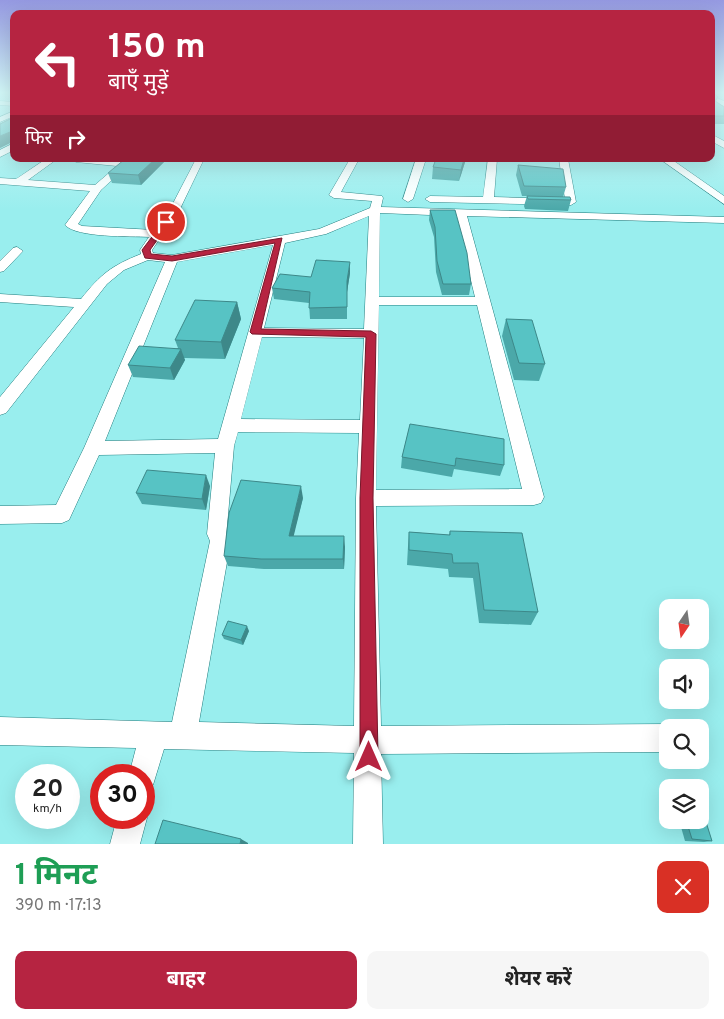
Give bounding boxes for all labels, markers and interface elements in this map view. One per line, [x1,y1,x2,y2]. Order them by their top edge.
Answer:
text: 150 m [108,26,206,70]
icon: left [25,30,90,95]
text: बाएँ मुड़ें [108,70,169,97]
icon: right [62,125,90,153]
text: फिर [25,127,52,151]
pin [145,201,187,243]
icon: arrive [152,208,180,236]
north arrow [659,599,709,649]
map controls [659,599,709,829]
button: sound [659,659,709,709]
button: search [659,719,709,769]
position arrow [342,730,394,782]
speed limit sign: 30 [90,764,155,829]
text: 20 [32,774,63,806]
button: layers [659,779,709,829]
text: km/h [33,801,62,817]
text: 1 मिनट [15,858,97,895]
button: close [657,861,709,913]
text: 390 m · 17:13 [15,896,102,916]
button: बाहर [15,951,357,1009]
button: शेयर करें [367,951,709,1009]

